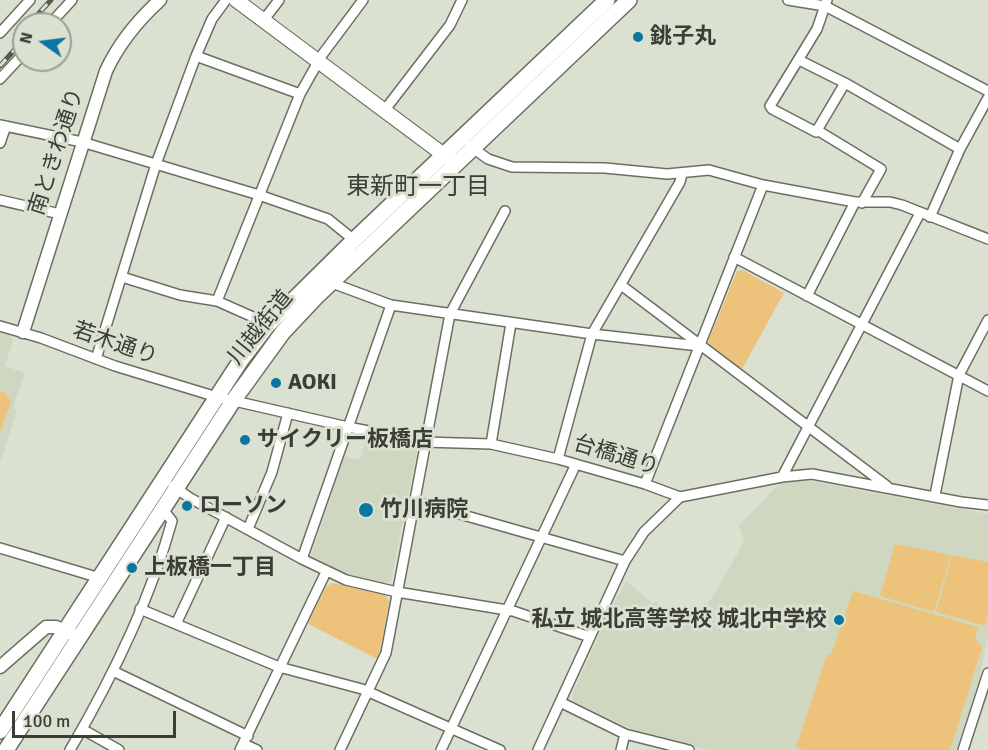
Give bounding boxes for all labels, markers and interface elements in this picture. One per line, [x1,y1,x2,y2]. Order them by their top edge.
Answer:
north arrow [12,12,72,72]
place label: 銚子丸 [650,24,716,50]
text: N [15,30,38,46]
marker: 銚子丸 [631,30,645,44]
street label: 南ときわ通り [24,85,90,219]
district label: 東新町一丁目 [346,174,490,202]
street label: 川越街道 [223,285,299,371]
street label: 若木通り [69,317,161,371]
place label: AOKI [288,370,337,396]
marker: AOKI [269,376,283,390]
place label: サイクリー板橋店 [257,427,433,453]
street label: 台橋通り [570,431,662,481]
marker: サイクリー板橋店 [238,433,252,447]
place label: ローソン [199,493,287,519]
place label: 竹川病院 [380,497,468,523]
marker: ローソン [180,499,194,513]
marker: 竹川病院 [357,501,375,519]
place label: 上板橋一丁目 [144,555,276,581]
marker: 上板橋一丁目 [125,561,139,575]
place label: 私立 城北高等学校 城北中学校 [531,607,827,633]
marker: 私立 城北高等学校 城北中学校 [832,613,846,627]
scale bar [15,699,178,737]
text: 100 m [23,710,70,732]

